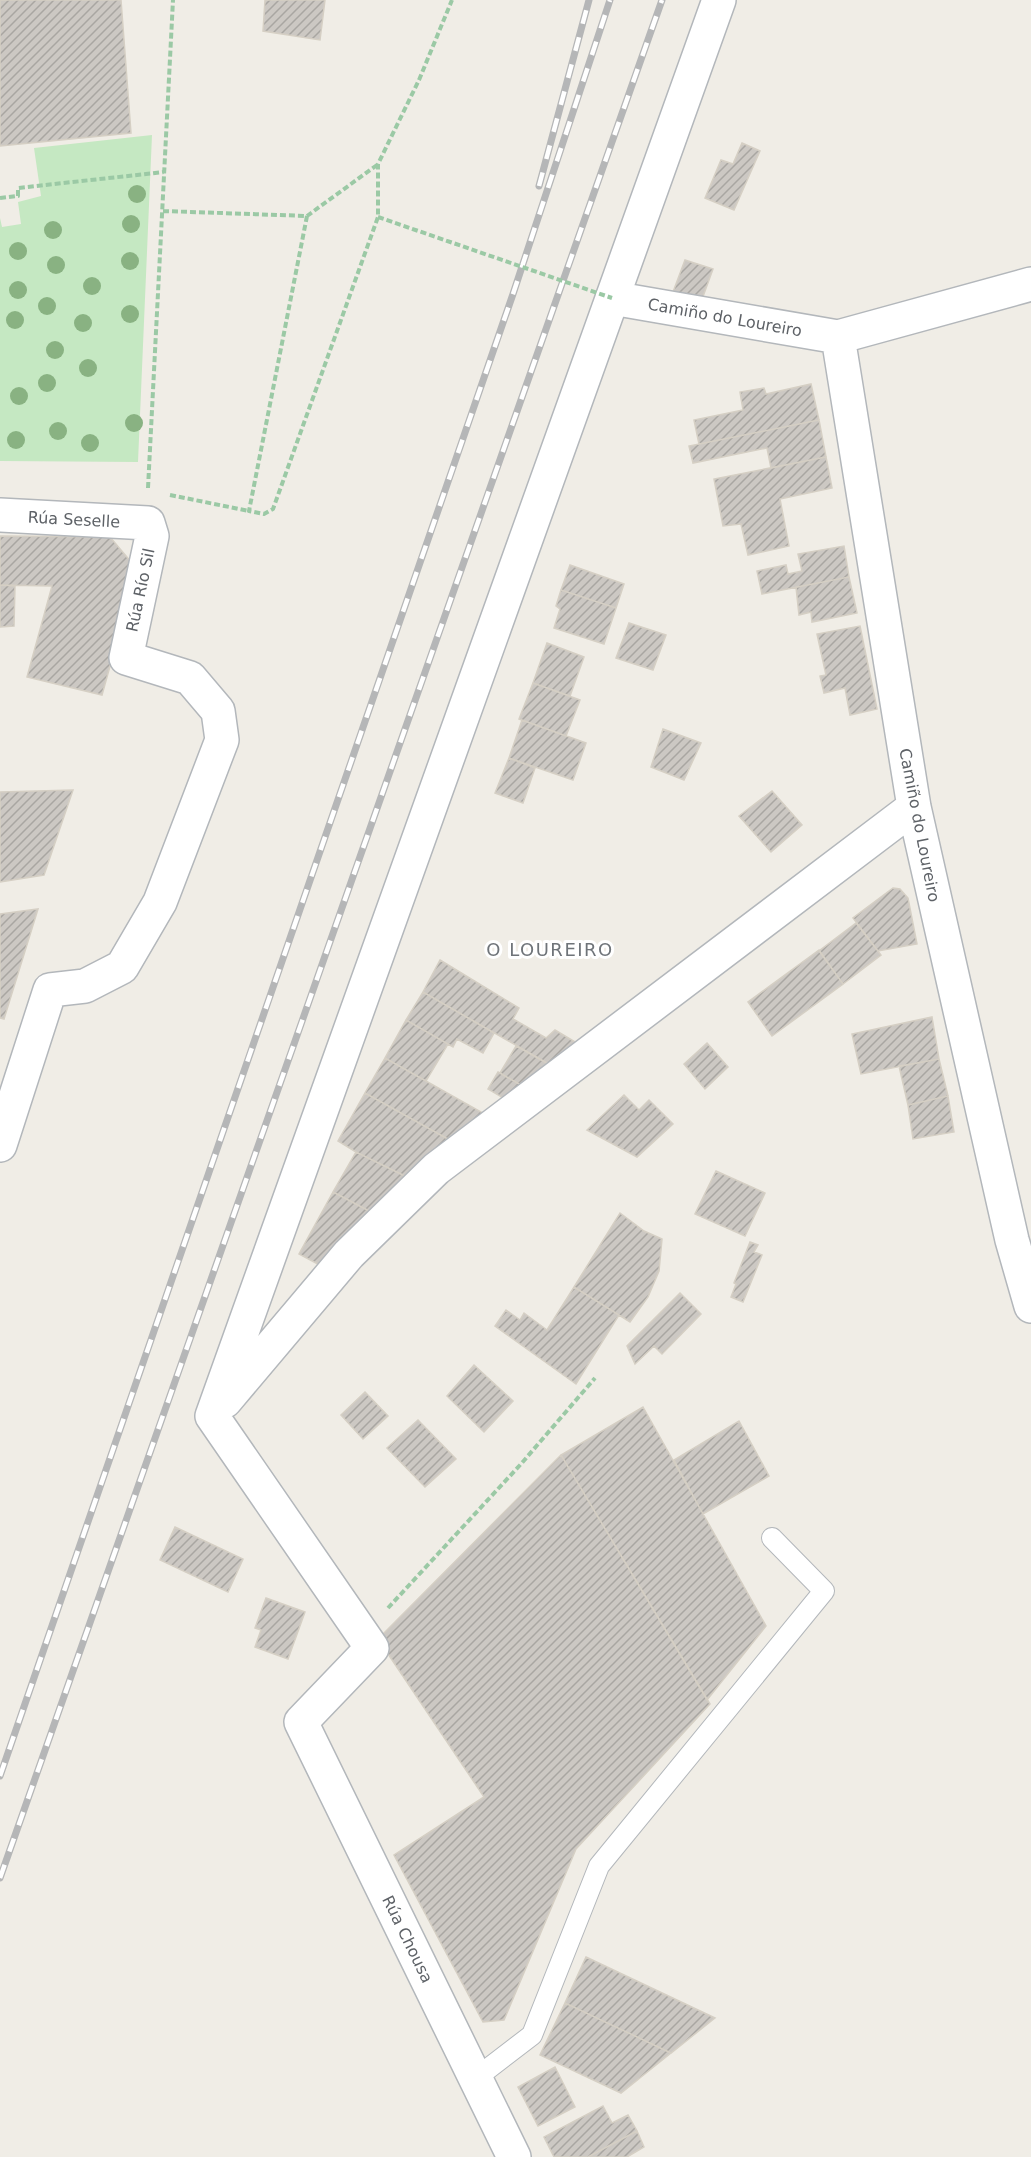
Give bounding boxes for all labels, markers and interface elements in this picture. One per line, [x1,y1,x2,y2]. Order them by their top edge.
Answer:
street label: Camiño do Loureiro [646,295,803,340]
street label: Rúa Seselle [27,508,121,531]
street label: Rúa Río Sil [122,547,159,634]
street label: Camiño do Loureiro [895,747,944,904]
district label: O LOUREIRO [486,939,614,960]
street label: Rúa Chousa [378,1892,437,1986]

